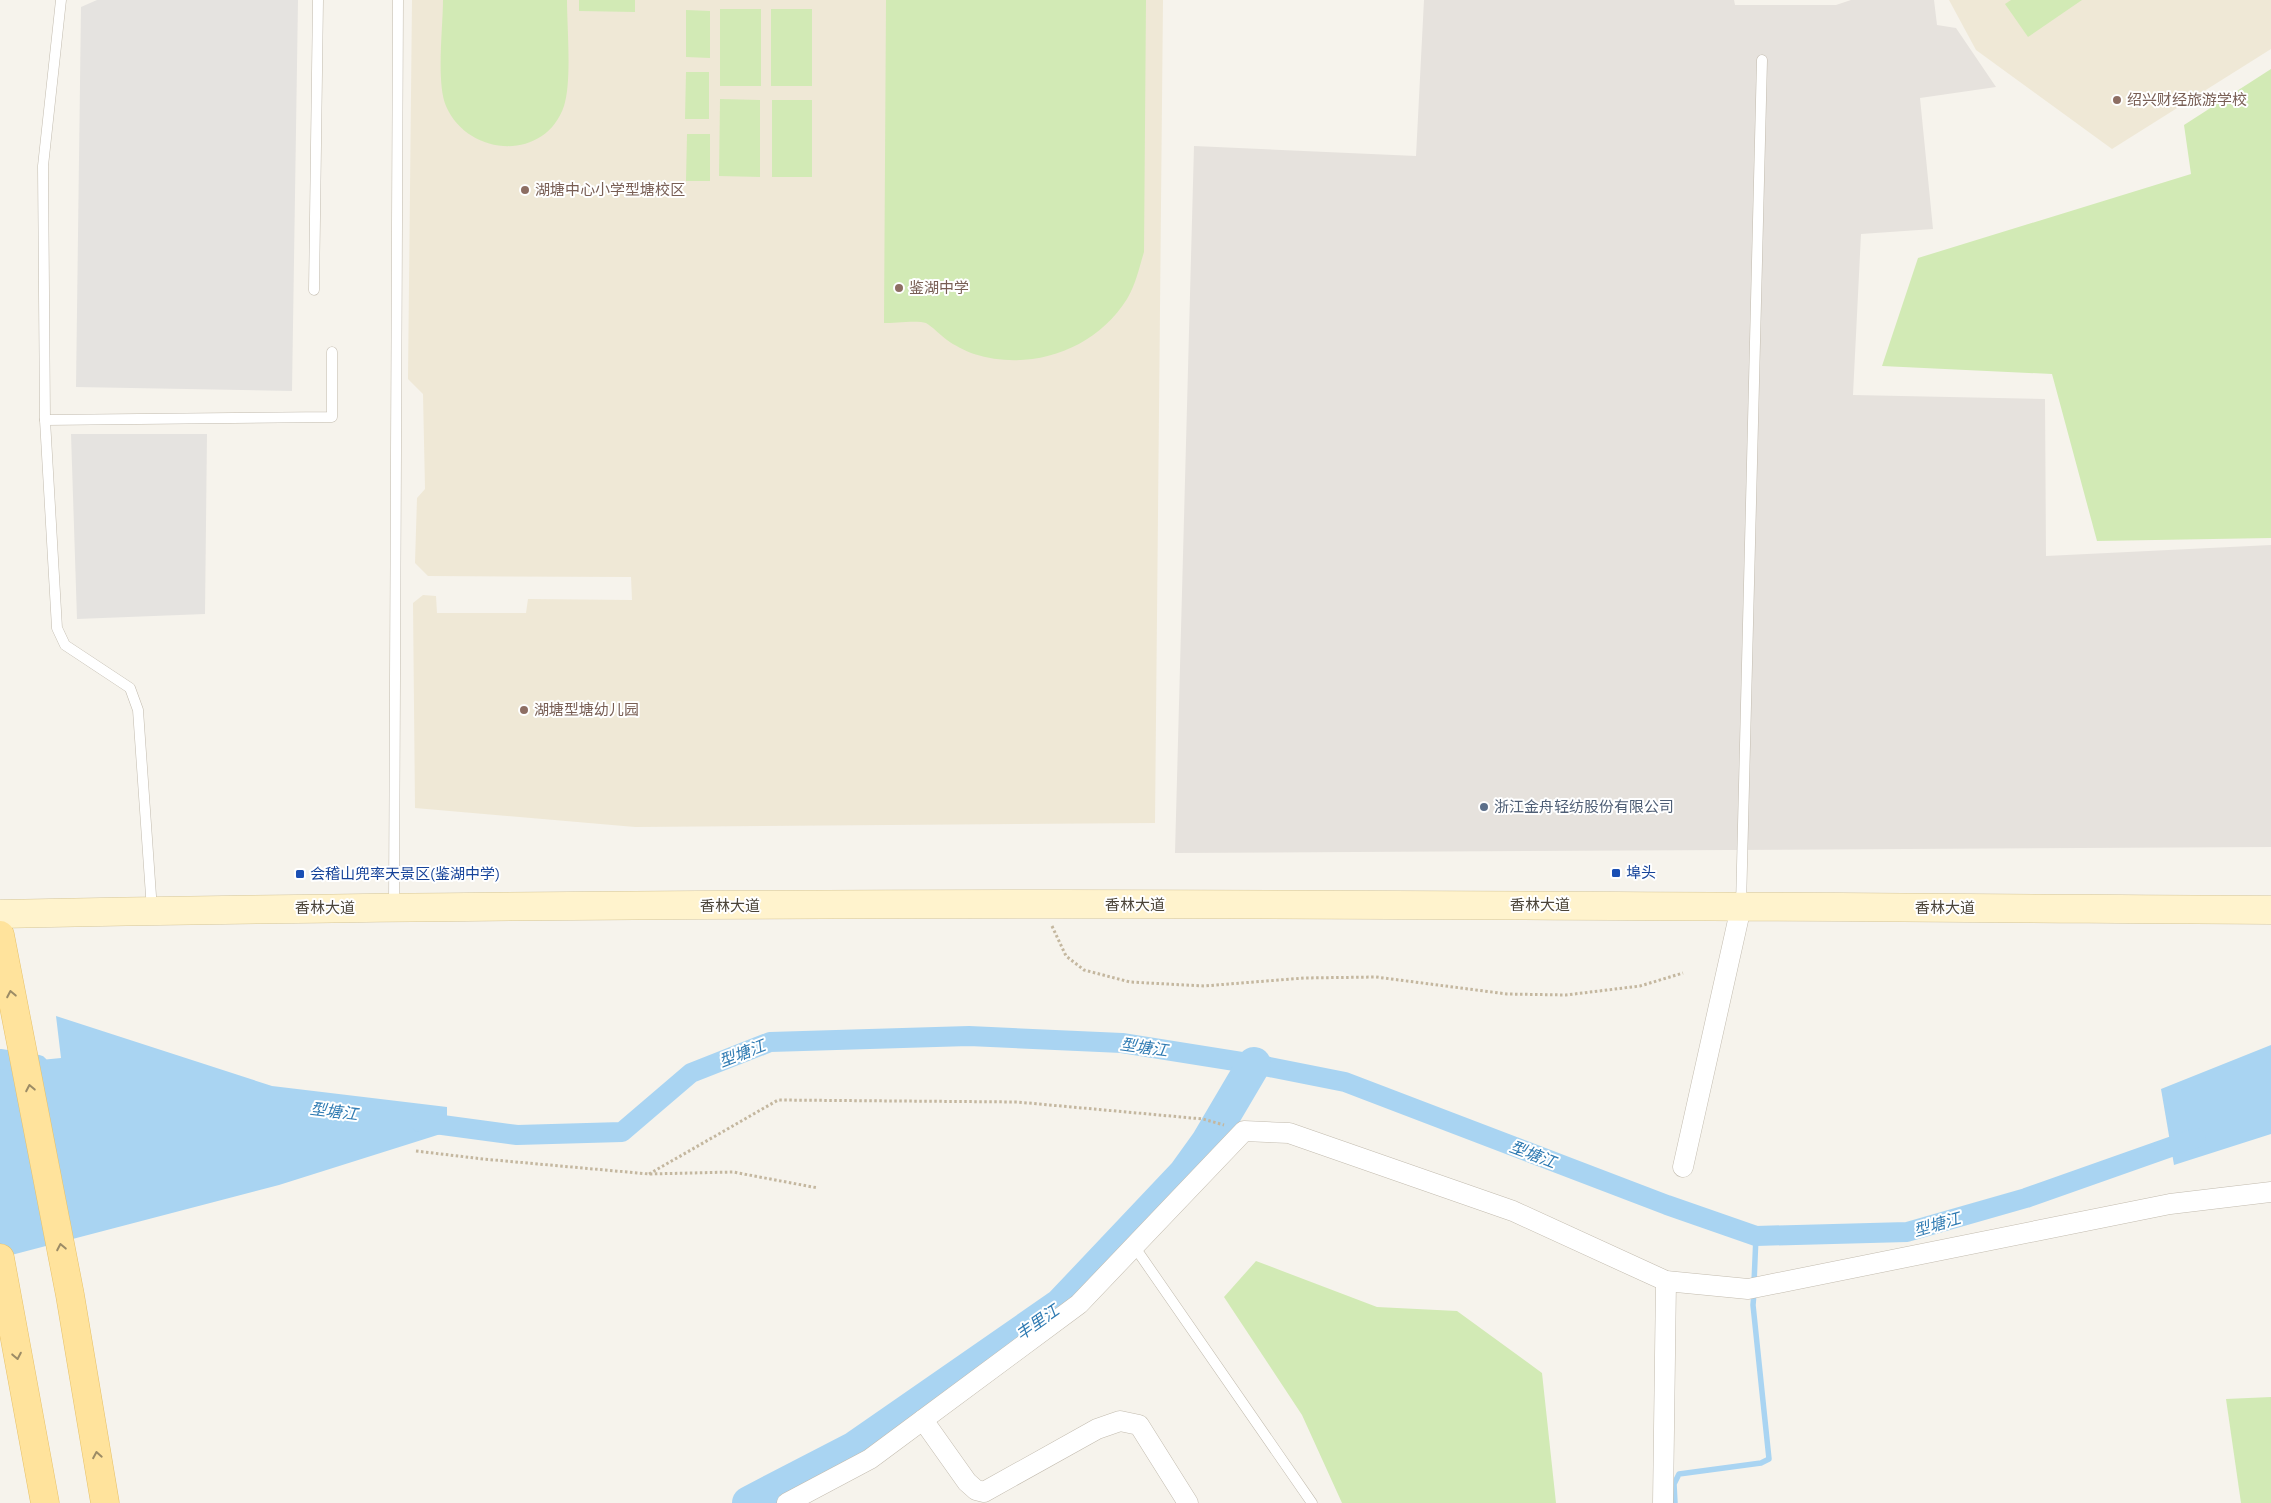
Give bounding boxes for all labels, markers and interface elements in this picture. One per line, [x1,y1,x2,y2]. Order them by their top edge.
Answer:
place label: 绍兴财经旅游学校 [2127,90,2247,109]
marker: 绍兴财经旅游学校 [2111,94,2123,106]
place label: 湖塘中心小学型塘校区 [535,180,685,199]
marker: 湖塘中心小学型塘校区 [519,184,531,196]
place label: 鉴湖中学 [909,278,969,297]
marker: 鉴湖中学 [893,282,905,294]
place label: 湖塘型塘幼儿园 [534,700,639,719]
marker: 湖塘型塘幼儿园 [518,704,530,716]
place label: 浙江金舟轻纺股份有限公司 [1494,797,1674,816]
marker: 浙江金舟轻纺股份有限公司 [1478,801,1490,813]
place label: 埠头 [1626,863,1656,882]
place label: 会稽山兜率天景区(鉴湖中学) [310,864,500,883]
marker: 埠头 [1610,867,1622,879]
marker: 会稽山兜率天景区(鉴湖中学) [294,868,306,880]
street label: 香林大道 [1105,895,1165,914]
street label: 香林大道 [1510,895,1570,914]
street label: 香林大道 [700,896,760,915]
street label: 香林大道 [295,898,355,917]
street label: 香林大道 [1915,898,1975,917]
one-way arrow [7,989,17,998]
water label: 型塘江 [716,1034,770,1071]
water label: 型塘江 [1119,1034,1171,1061]
one-way arrow [25,1083,35,1092]
water label: 型塘江 [309,1098,361,1124]
water label: 型塘江 [1507,1136,1561,1173]
water label: 型塘江 [1911,1207,1965,1240]
one-way arrow [56,1243,66,1252]
water label: 丰里江 [1012,1299,1064,1344]
one-way arrow [11,1352,22,1360]
one-way arrow [93,1451,103,1459]

